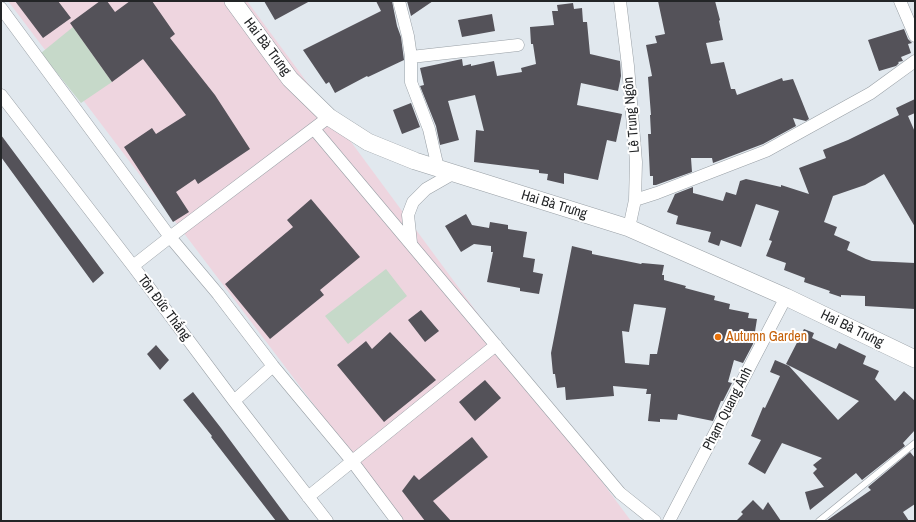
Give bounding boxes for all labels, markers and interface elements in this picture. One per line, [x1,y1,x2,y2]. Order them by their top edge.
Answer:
street label: Hai Bà Trưng [240,15,294,79]
street label: Lê Trung Ngôn [620,76,644,154]
street label: Hai Bà Trưng [519,187,589,223]
street label: Tôn Đức Thắng [134,272,194,344]
street label: Hai Bà Trưng [818,307,886,351]
place label: Autumn Garden [726,329,807,345]
marker: Autumn Garden [713,332,723,342]
street label: Phạm Quang Ảnh [700,365,756,453]

